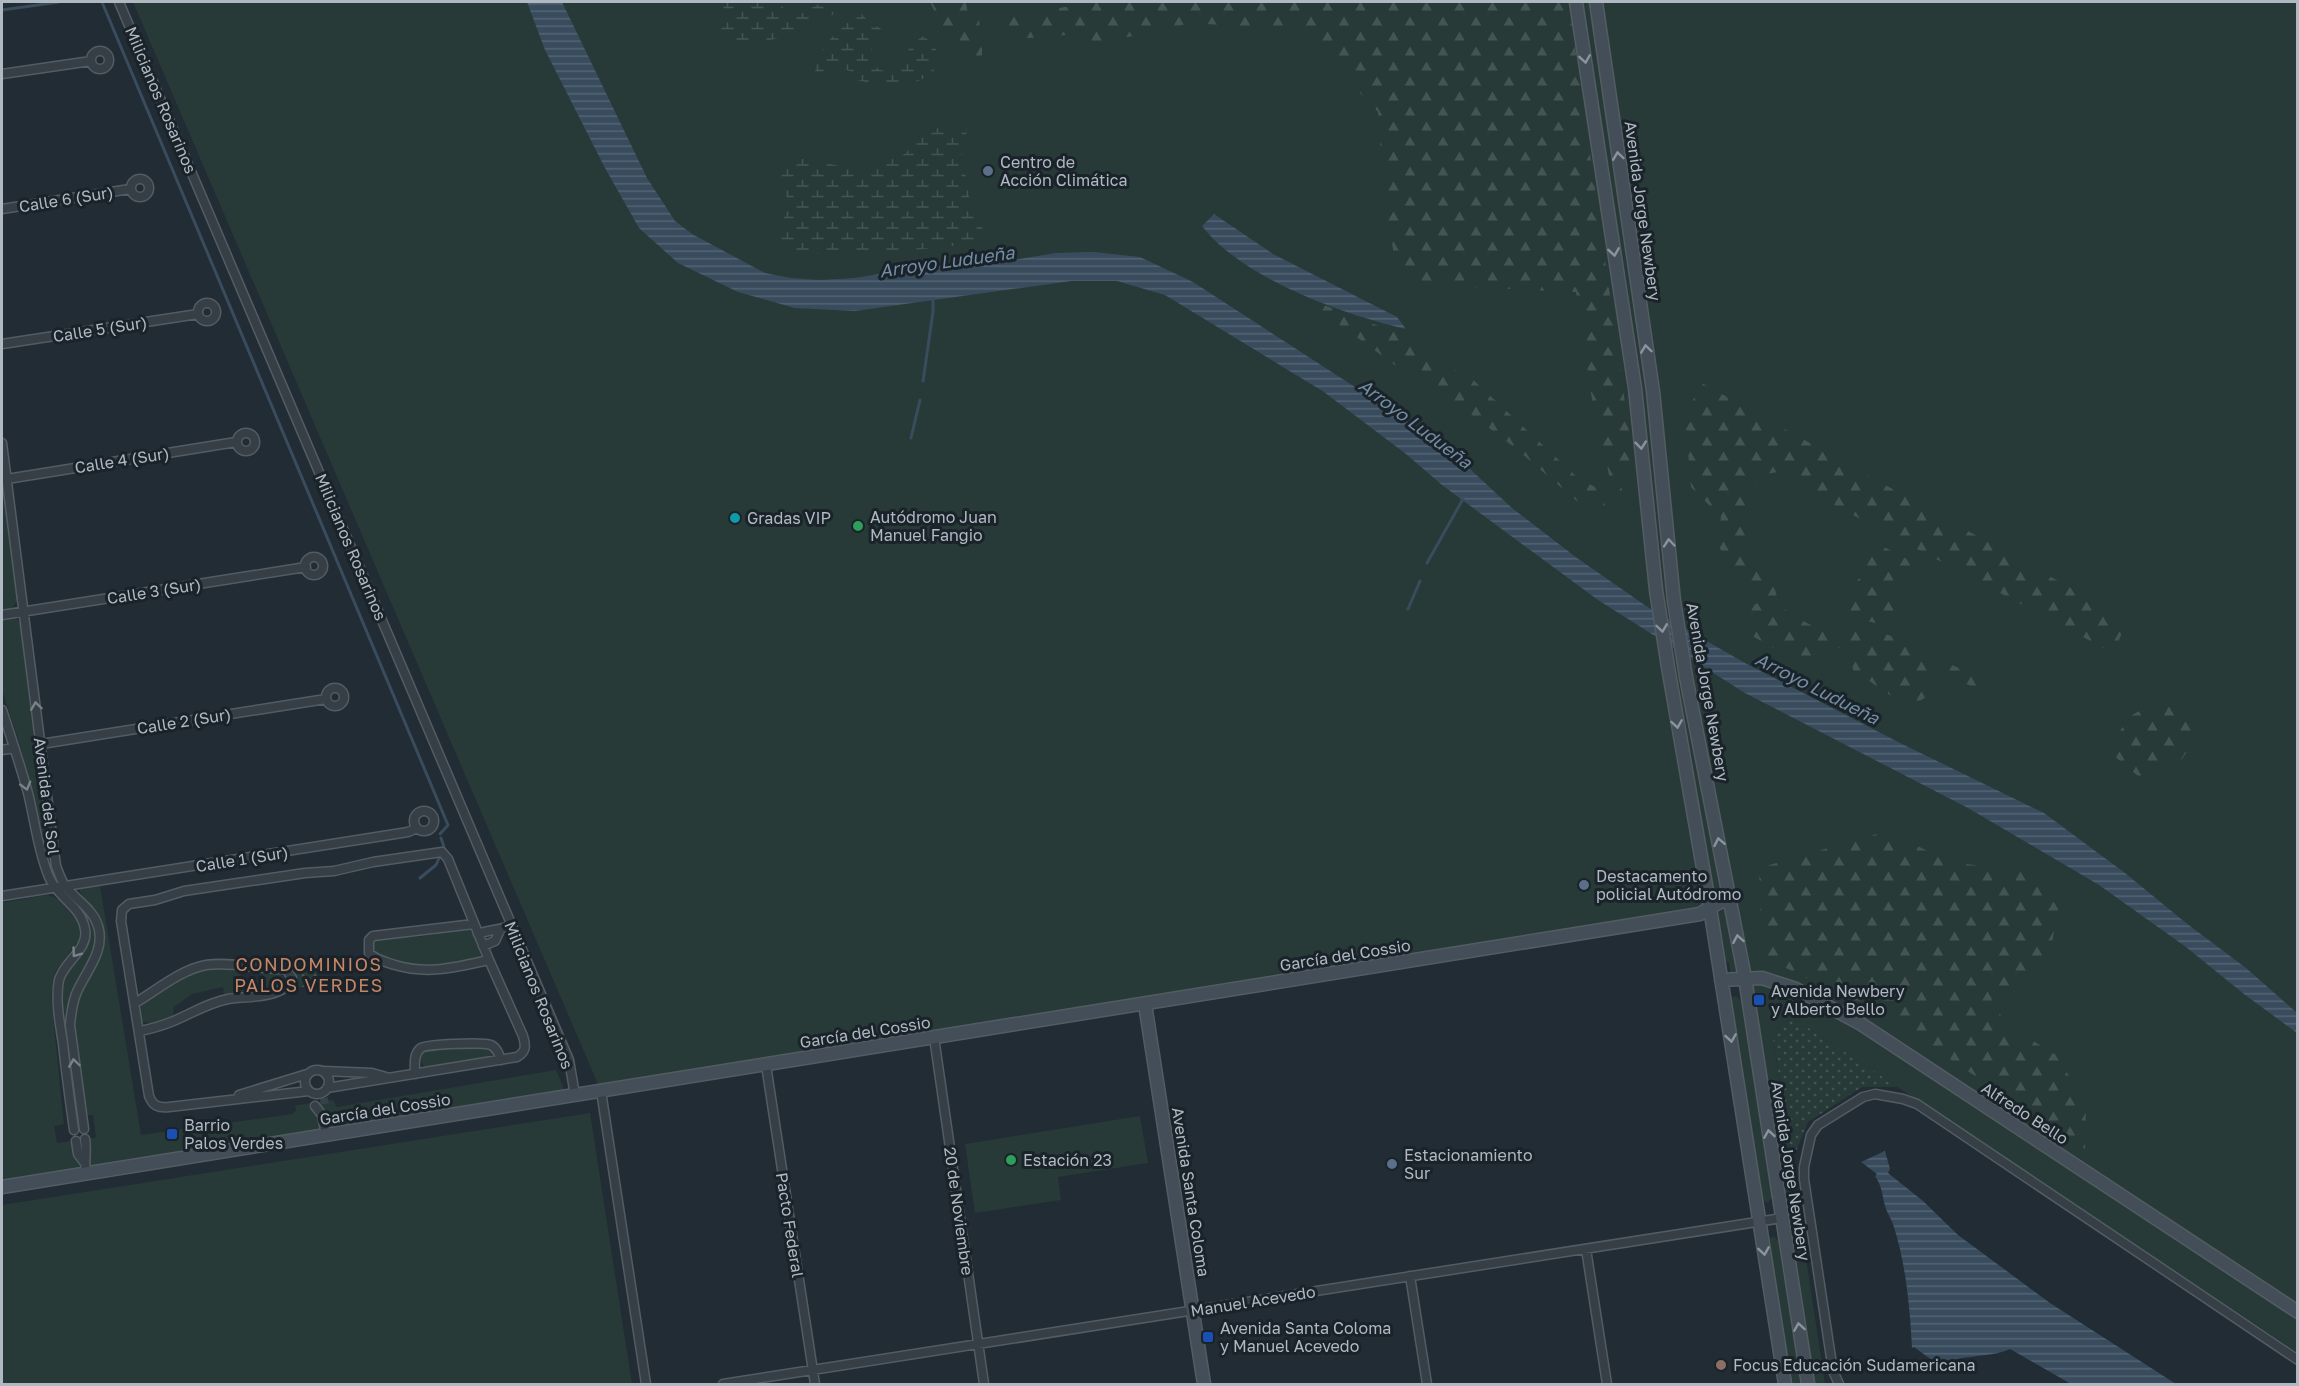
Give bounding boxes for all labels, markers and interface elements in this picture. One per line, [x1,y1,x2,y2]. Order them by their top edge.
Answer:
street label: Milicianos Rosarinos [121,24,201,176]
one-way arrow [1579,55,1591,64]
street label: Avenida Jorge Newbery [1620,120,1666,302]
one-way arrow [1613,151,1625,161]
place label: Centro de Acción Climática [1000,152,1128,190]
marker: Centro de Acción Climática [981,164,995,178]
street label: Calle 6 (Sur) [17,182,115,216]
water label: Arroyo Ludueña [878,241,1016,281]
one-way arrow [1608,248,1620,257]
street label: Calle 5 (Sur) [52,312,148,346]
one-way arrow [1641,344,1653,354]
water label: Arroyo Ludueña [1355,374,1477,473]
one-way arrow [1634,441,1647,450]
street label: Calle 4 (Sur) [73,443,171,477]
street label: Milicianos Rosarinos [311,471,391,623]
place label: Autódromo Juan Manuel Fangio [870,507,997,545]
place label: Gradas VIP [747,508,831,528]
marker: Gradas VIP [728,511,742,525]
marker: Autódromo Juan Manuel Fangio [851,519,865,533]
one-way arrow [1663,538,1676,547]
street label: Calle 3 (Sur) [106,574,202,608]
street label: Avenida Jorge Newbery [1682,601,1734,783]
one-way arrow [1656,624,1668,633]
water label: Arroyo Ludueña [1752,647,1884,729]
one-way arrow [30,701,43,710]
street label: Calle 2 (Sur) [136,704,232,738]
one-way arrow [1670,719,1683,729]
street label: Avenida del Sol [30,736,64,856]
one-way arrow [19,780,31,791]
one-way arrow [1713,838,1726,848]
street label: Calle 1 (Sur) [194,842,290,876]
place label: Destacamento policial Autódromo [1596,866,1741,904]
marker: Destacamento policial Autódromo [1577,878,1591,892]
street label: Milicianos Rosarinos [500,918,578,1072]
one-way arrow [1732,934,1744,944]
street label: García del Cossio [1278,935,1412,975]
one-way arrow [72,947,83,958]
district label: CONDOMINIOS PALOS VERDES [234,953,384,996]
place label: Avenida Newbery y Alberto Bello [1771,981,1905,1019]
marker: Avenida Newbery y Alberto Bello [1752,993,1766,1007]
street label: García del Cossio [798,1012,932,1052]
one-way arrow [1724,1033,1736,1042]
one-way arrow [69,1059,81,1068]
street label: Alfredo Bello [1978,1078,2072,1148]
street label: Avenida Jorge Newbery [1767,1080,1815,1262]
street label: García del Cossio [318,1089,452,1129]
street label: Avenida Santa Coloma [1168,1106,1214,1278]
place label: Barrio Palos Verdes [184,1115,283,1153]
marker: Barrio Palos Verdes [165,1127,179,1141]
one-way arrow [1763,1129,1776,1139]
street label: 20 de Noviembre [940,1145,978,1277]
place label: Estacionamiento Sur [1404,1145,1533,1183]
place label: Estación 23 [1023,1150,1112,1170]
marker: Estación 23 [1004,1153,1018,1167]
marker: Estacionamiento Sur [1385,1157,1399,1171]
street label: Pacto Federal [772,1171,808,1279]
one-way arrow [1757,1246,1770,1256]
street label: Manuel Acevedo [1189,1281,1317,1321]
place label: Avenida Santa Coloma y Manuel Acevedo [1220,1318,1391,1356]
one-way arrow [1793,1322,1805,1331]
marker: Avenida Santa Coloma y Manuel Acevedo [1201,1330,1215,1344]
place label: Focus Educación Sudamericana [1733,1355,1976,1375]
marker: Focus Educación Sudamericana [1714,1358,1728,1372]

